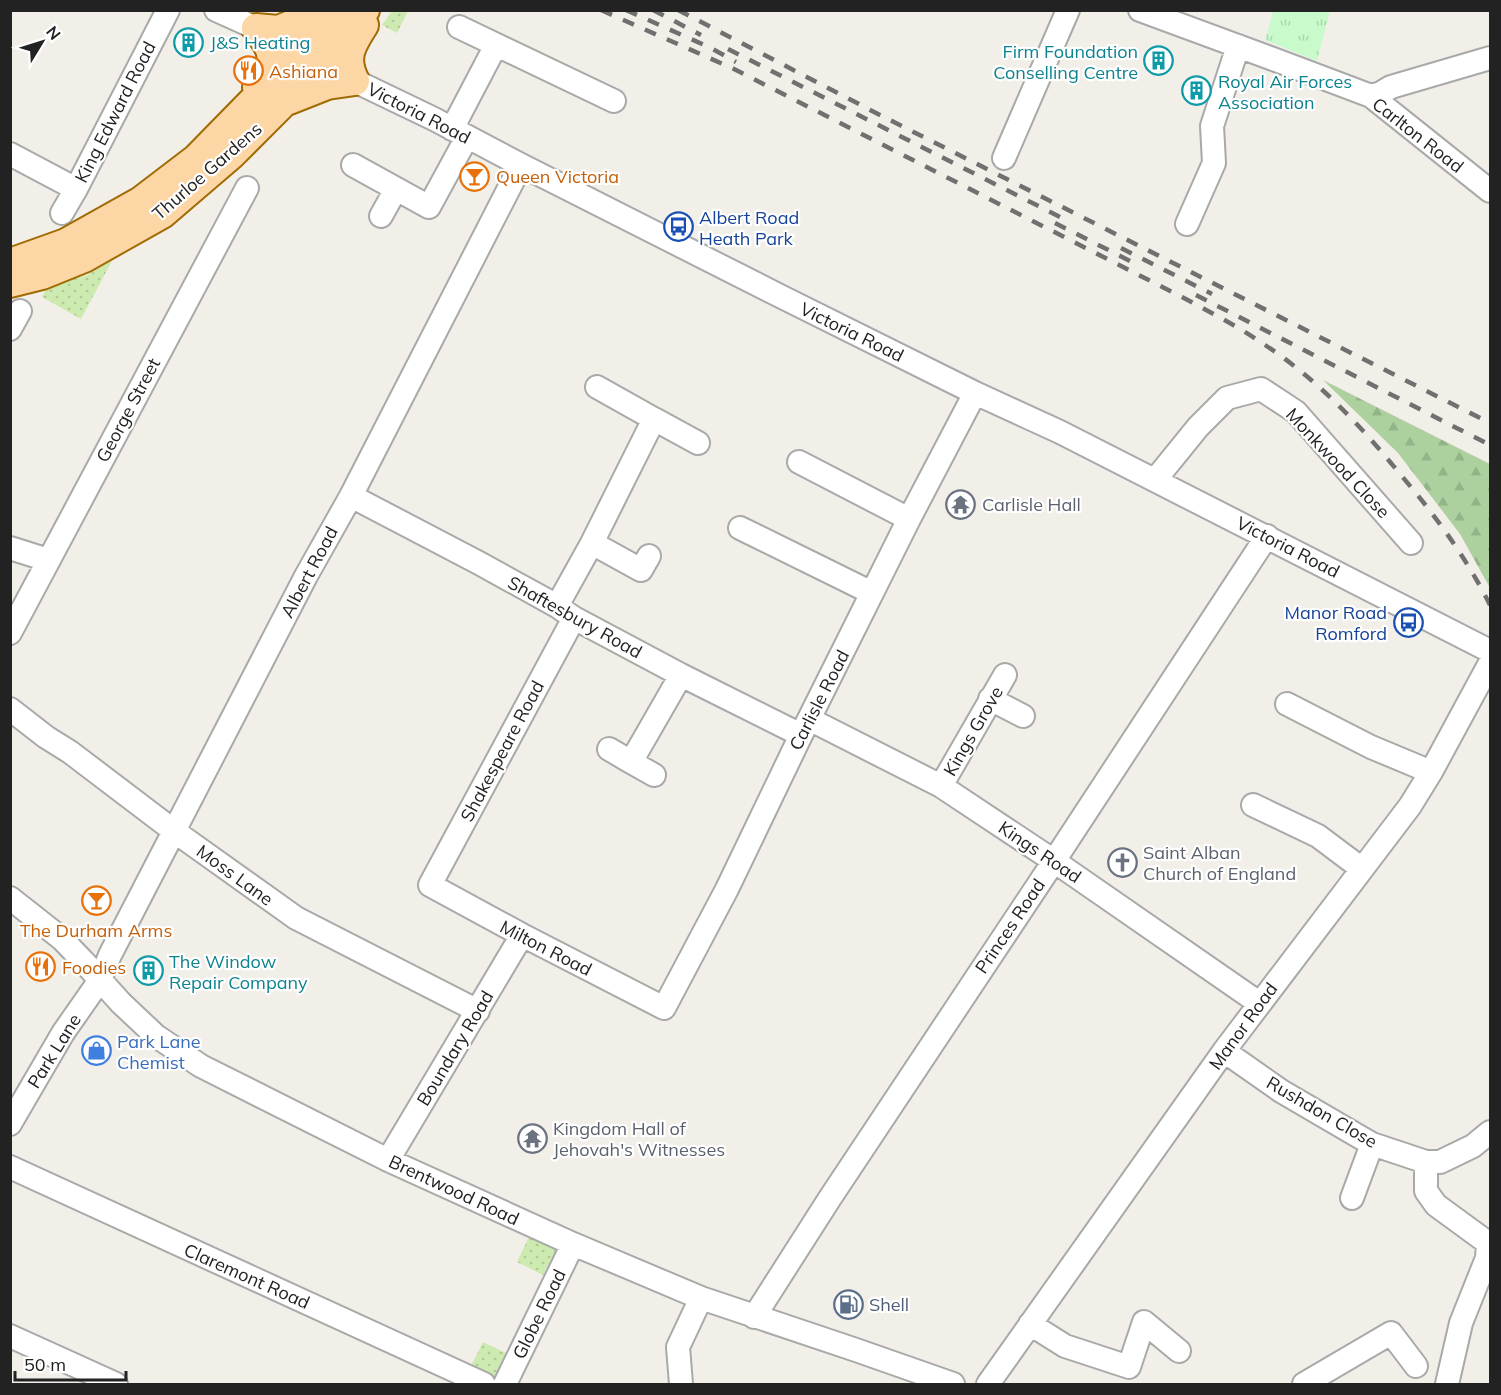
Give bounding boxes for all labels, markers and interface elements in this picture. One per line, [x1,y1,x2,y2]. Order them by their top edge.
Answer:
north arrow [12,12,72,72]
text: N [42,22,65,44]
building icon: J&S Heating [173,26,205,58]
place label: J&S Heating [210,31,310,54]
street label: King Edward Road [69,38,161,186]
place label: Firm Foundation Conselling Centre [993,40,1138,84]
building icon: Firm Foundation Conselling Centre [1143,45,1175,77]
restaurant icon: Ashiana [232,55,264,87]
place label: Ashiana [269,60,338,83]
place label: Royal Air Forces Association [1218,70,1352,114]
building icon: Royal Air Forces Association [1181,75,1213,107]
street label: Victoria Road [364,77,474,149]
street label: Carlton Road [1368,92,1468,178]
street label: Thurloe Gardens [147,117,267,225]
bar icon: Queen Victoria [459,160,491,192]
place label: Queen Victoria [496,165,619,188]
place label: Albert Road Heath Park [699,206,799,250]
bus stop icon: Albert Road Heath Park [662,211,694,243]
street label: Victoria Road [796,297,908,367]
street label: George Street [91,354,165,466]
street label: Monkwood Close [1281,403,1395,523]
temple icon: Carlisle Hall [945,488,977,520]
place label: Carlisle Hall [982,493,1081,516]
street label: Victoria Road [1233,511,1343,583]
street label: Albert Road [275,522,343,622]
street label: Shaftesbury Road [504,571,646,663]
place label: Manor Road Romford [1285,601,1387,645]
bus stop icon: Manor Road Romford [1392,606,1424,638]
street label: Carlisle Road [784,646,854,754]
street label: Shakespeare Road [455,676,549,826]
street label: Kings Grove [938,682,1008,780]
street label: Kings Road [994,816,1086,888]
street label: Moss Lane [192,839,278,911]
place label: Saint Alban Church of England [1143,841,1296,885]
church icon: Saint Alban Church of England [1106,846,1138,878]
street label: Princes Road [970,874,1050,978]
bar icon: The Durham Arms [80,885,112,917]
street label: Milton Road [496,915,596,981]
place label: The Durham Arms [20,919,172,942]
place label: The Window Repair Company [169,950,308,994]
restaurant icon: Foodies [25,951,57,983]
building icon: The Window Repair Company [132,955,164,987]
place label: Foodies [62,956,126,979]
street label: Manor Road [1204,978,1282,1074]
street label: Boundary Road [412,986,498,1110]
street label: Park Lane [22,1009,86,1093]
place label: Park Lane Chemist [117,1030,201,1074]
shop icon: Park Lane Chemist [80,1035,112,1067]
street label: Rushdon Close [1262,1071,1382,1153]
place label: Kingdom Hall of Jehovah's Witnesses [553,1117,725,1161]
temple icon: Kingdom Hall of Jehovah's Witnesses [516,1122,548,1154]
street label: Brentwood Road [385,1150,523,1230]
street label: Claremont Road [180,1238,314,1314]
street label: Globe Road [507,1265,571,1363]
fuel station icon: Shell [832,1288,864,1320]
place label: Shell [869,1293,909,1316]
scale bar [15,1344,126,1382]
text: 50 m [24,1353,66,1376]

